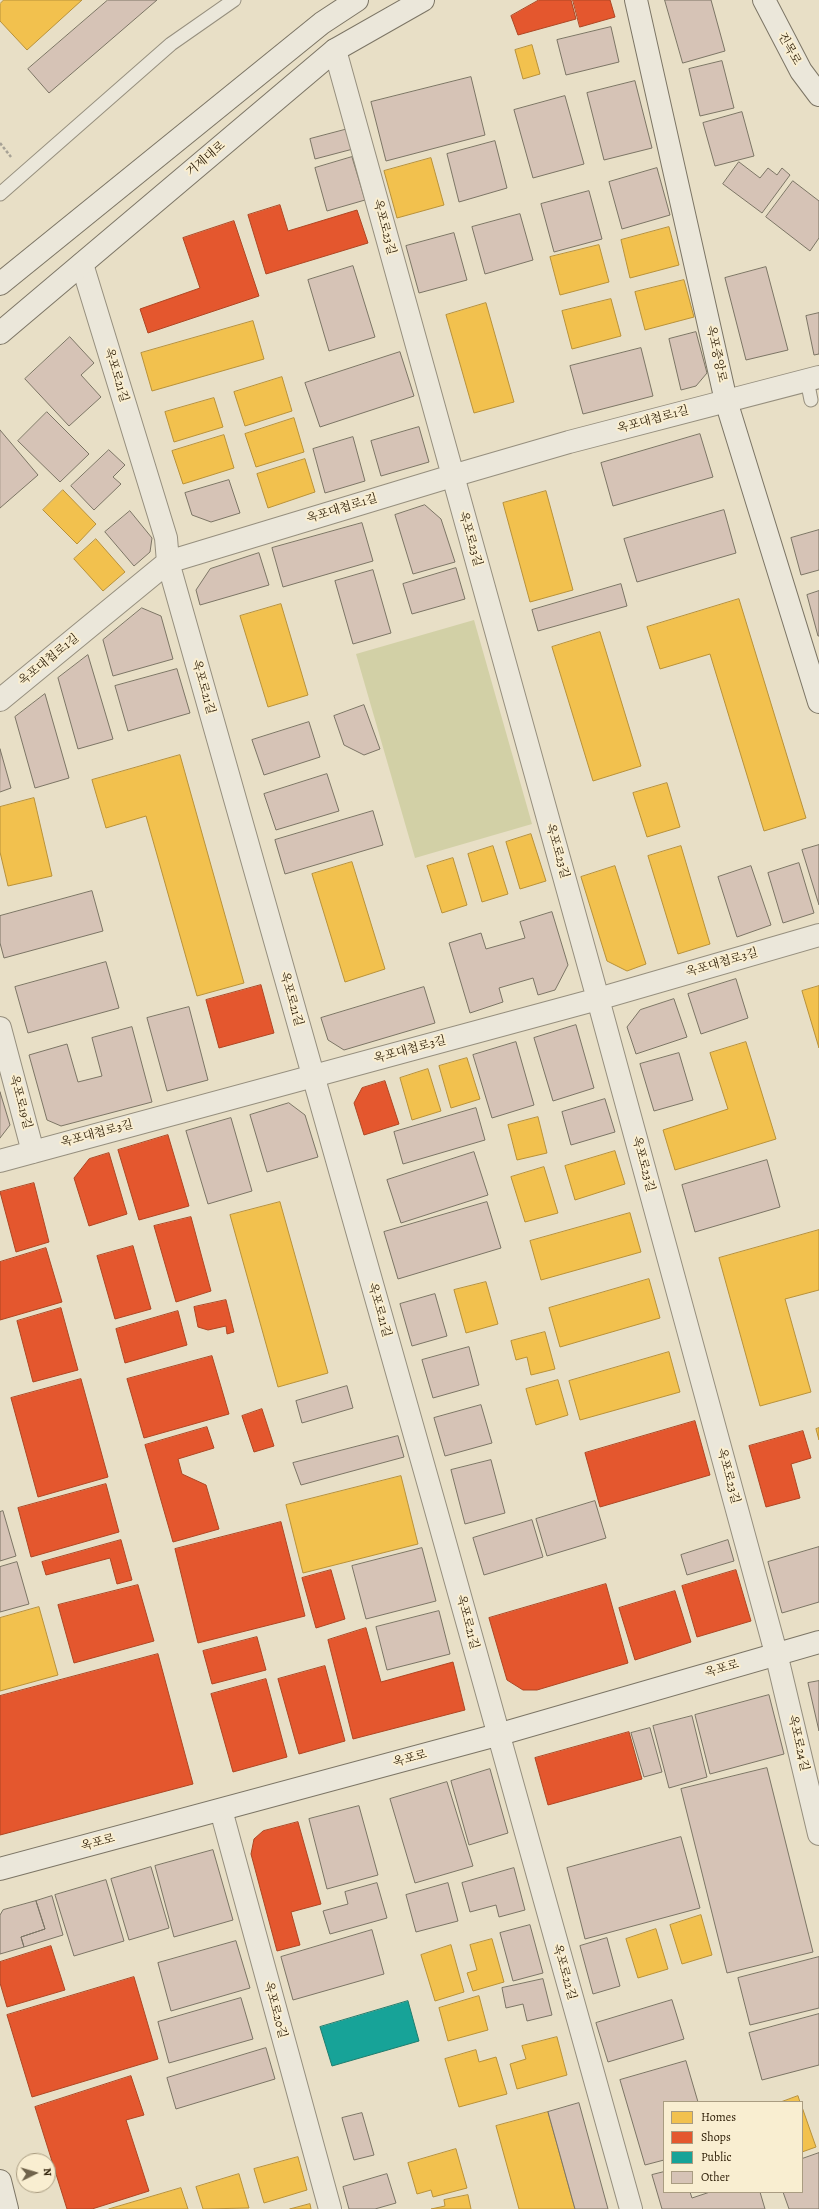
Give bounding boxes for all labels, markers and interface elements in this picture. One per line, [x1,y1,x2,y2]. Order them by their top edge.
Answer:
street label: 진목로 [774,30,804,68]
street label: 거제대로 [184,139,228,179]
street label: 옥포로23길 [370,198,398,256]
street label: 옥포중앙로 [703,324,729,384]
street label: 옥포로21길 [101,346,131,404]
street label: 옥포대첩로1길 [616,404,690,436]
street label: 옥포대첩로1길 [305,491,379,527]
street label: 옥포로23길 [455,510,485,568]
street label: 옥포대첩로1길 [16,631,82,689]
street label: 옥포로21길 [188,658,218,716]
street label: 옥포로23길 [542,822,572,880]
street label: 옥포대첩로3길 [684,946,760,980]
street label: 옥포로21길 [276,970,306,1028]
street label: 옥포대첩로3길 [372,1033,448,1067]
street label: 옥포로19길 [6,1073,34,1131]
street label: 옥포대첩로3길 [59,1117,135,1151]
street label: 옥포로23길 [629,1135,657,1193]
street label: 옥포로21길 [364,1281,394,1339]
street label: 옥포로23길 [714,1447,742,1505]
street label: 옥포로21길 [453,1593,481,1651]
street label: 옥포로 [703,1657,741,1681]
street label: 옥포로24길 [785,1713,811,1773]
street label: 옥포로 [391,1748,429,1770]
street label: 옥포로 [79,1832,117,1854]
street label: 옥포로22길 [549,1942,579,2002]
street label: 옥포로20길 [260,1980,290,2040]
legend [663,2101,803,2193]
text: Homes [701,2109,736,2125]
text: Shops [701,2129,731,2145]
text: Public [701,2149,732,2165]
north arrow [16,2153,56,2193]
text: N [40,2167,55,2177]
text: Other [701,2169,730,2185]

